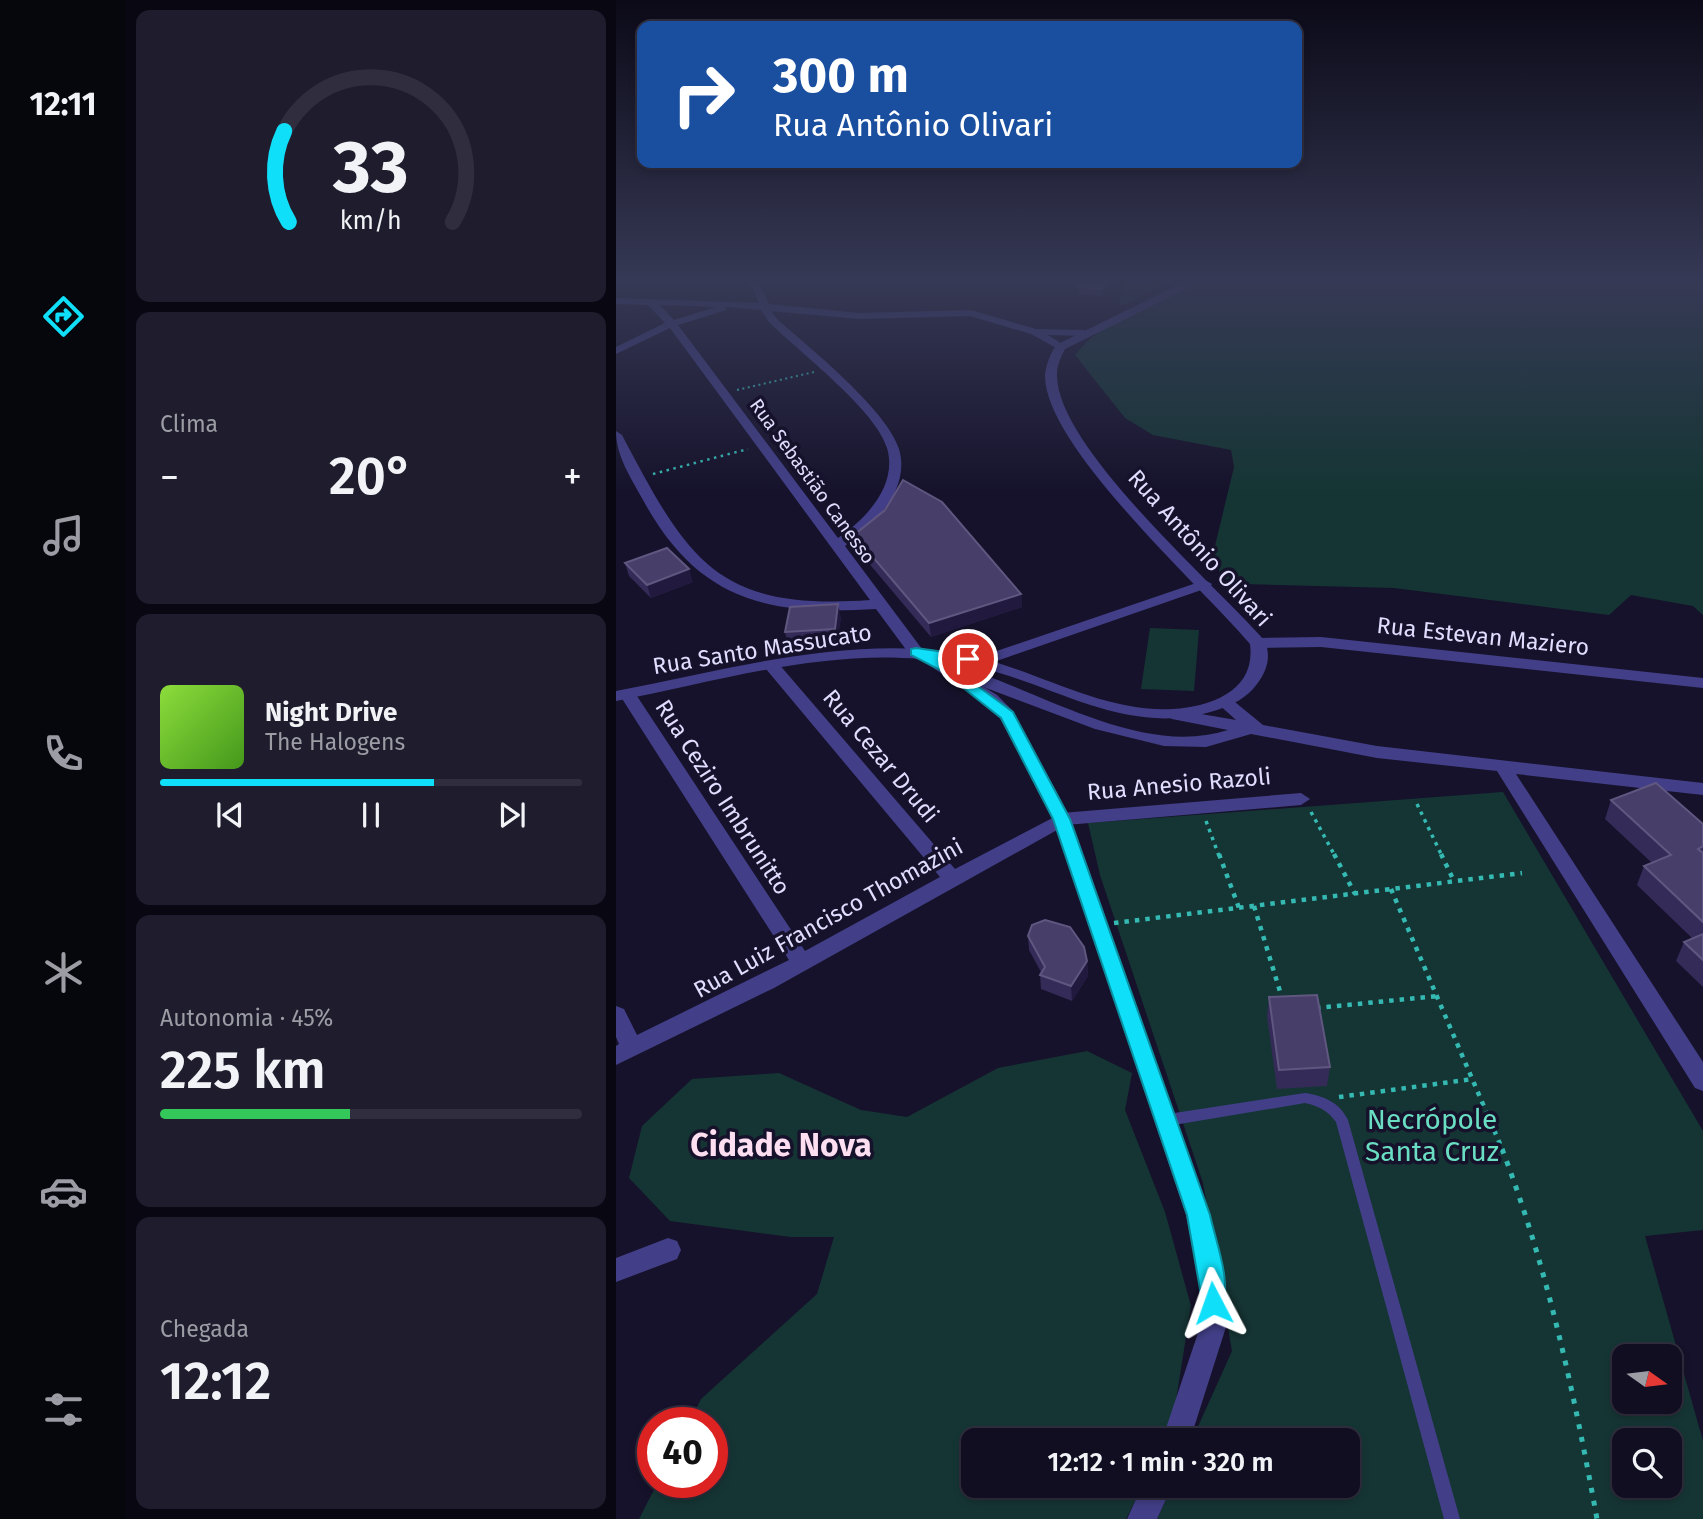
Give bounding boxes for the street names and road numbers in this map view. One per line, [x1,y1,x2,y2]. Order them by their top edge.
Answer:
street label: Rua Sebastião Canesso [745,394,880,568]
street label: Rua Antônio Olivari [1122,464,1278,632]
street label: Rua Estevan Maziero [1375,611,1591,661]
street label: Rua Santo Massucato [650,618,874,680]
street label: Rua Cezar Drudi [817,684,945,828]
street label: Rua Ceziro Imbrunitto [649,694,797,900]
street label: Rua Anesio Razoli [1086,762,1272,806]
street label: Rua Luiz Francisco Thomazini [689,832,967,1004]

